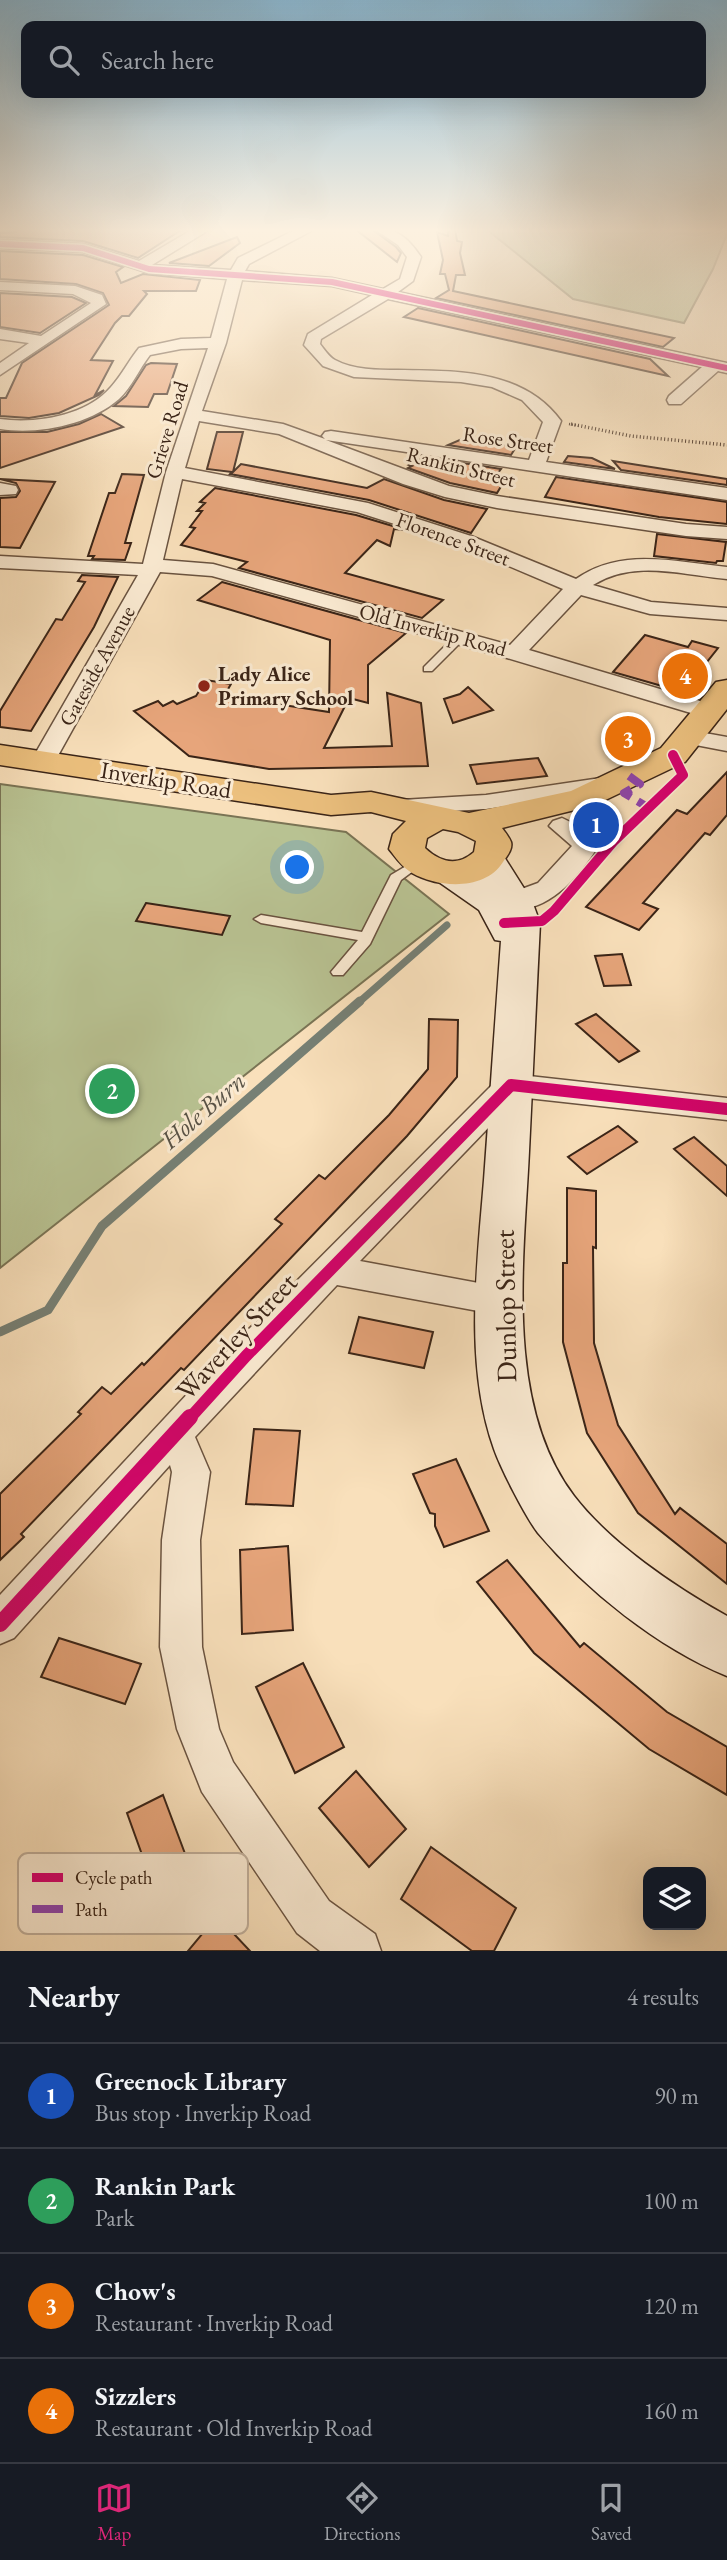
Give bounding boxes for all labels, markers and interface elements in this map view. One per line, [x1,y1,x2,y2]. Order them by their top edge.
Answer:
search box [21,21,706,98]
icon: search [45,41,83,79]
text: Search here [101,43,214,77]
street label: Grieve Road [139,377,194,482]
street label: Rose Street [461,420,555,459]
street label: Rankin Street [404,440,519,493]
street label: Florence Street [393,505,514,572]
street label: Old Inverkip Road [356,597,510,662]
street label: Gateside Avenue [52,601,141,731]
pin: 4 [662,650,708,702]
place label: Lady Alice Primary School [218,660,353,711]
marker: Lady Alice Primary School [196,678,212,694]
pin: 3 [605,713,651,765]
street label: Inverkip Road [98,754,235,805]
pin: 1 [573,799,619,851]
your location [280,850,314,884]
water label: Hole Burn [153,1064,253,1157]
pin: 2 [89,1065,135,1117]
street label: Dunlop Street [486,1229,524,1383]
street label: Waverley Street [167,1264,305,1408]
legend [18,1853,248,1934]
text: Cycle path [75,1865,153,1890]
map controls [643,1867,706,1930]
button: layers [643,1867,706,1930]
text: Path [75,1897,108,1922]
text: Nearby [28,1977,120,2016]
text: 4 results [627,1982,699,2012]
text: Greenock Library [95,2064,287,2098]
text: 1 [45,2081,57,2111]
text: 90 m [654,2081,699,2111]
text: Bus stop · Inverkip Road [95,2098,311,2128]
text: Rankin Park [95,2169,235,2203]
text: 2 [45,2186,57,2216]
text: 100 m [643,2186,699,2216]
text: Park [95,2203,134,2233]
text: Chow's [95,2274,176,2308]
text: 3 [45,2291,57,2321]
text: 120 m [643,2291,699,2321]
text: Restaurant · Inverkip Road [95,2308,333,2338]
text: Sizzlers [95,2379,176,2413]
text: 4 [45,2396,57,2426]
text: 160 m [643,2396,699,2426]
text: Restaurant · Old Inverkip Road [95,2413,372,2443]
tab: Map [95,2479,133,2546]
tab: Directions [324,2479,400,2546]
tab: Saved [591,2479,632,2546]

